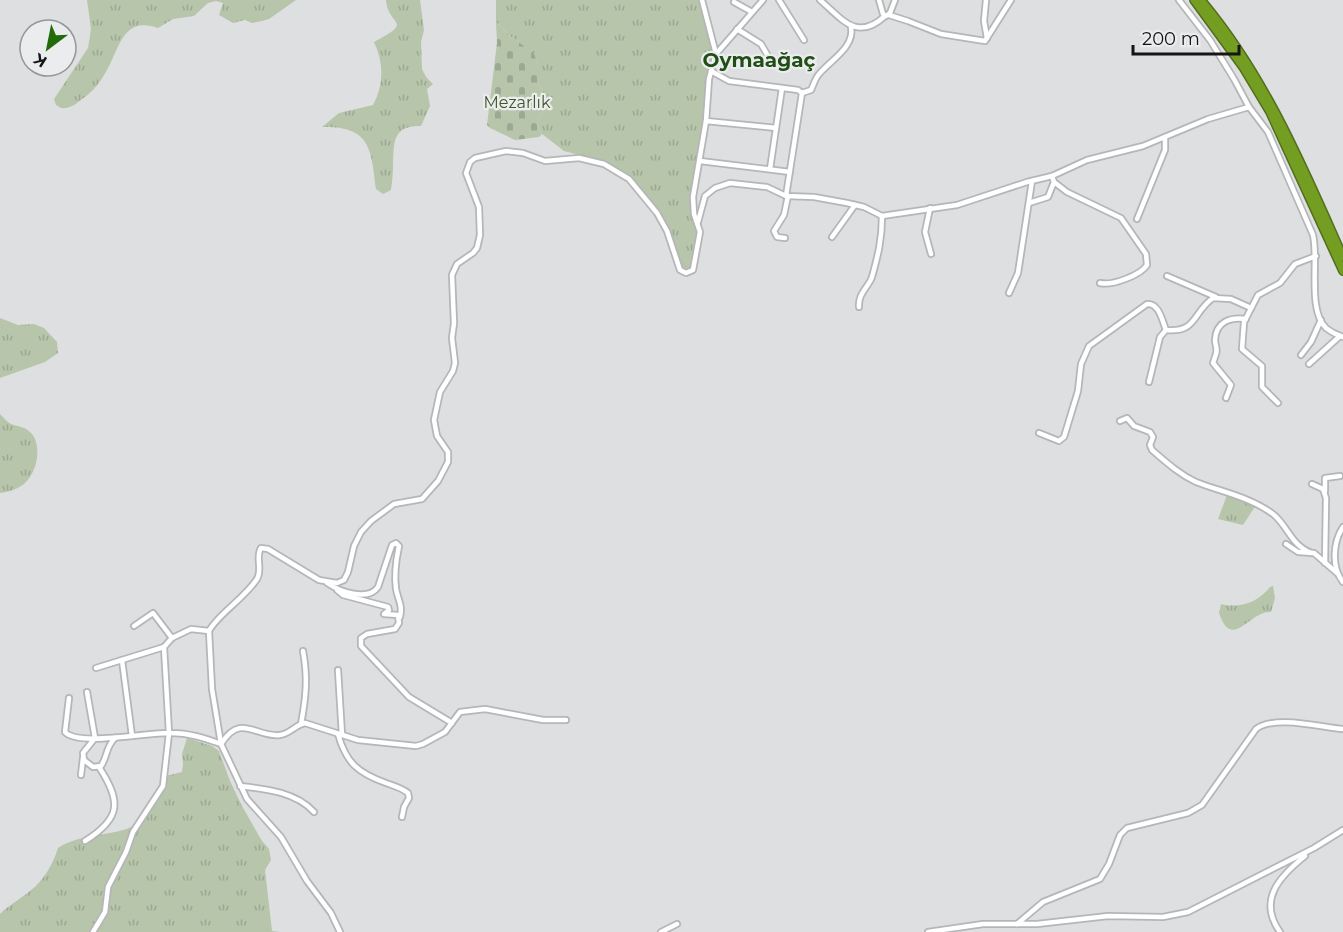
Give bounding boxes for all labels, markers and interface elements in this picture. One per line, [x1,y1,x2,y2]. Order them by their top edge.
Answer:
north arrow [18,18,78,78]
scale bar [1133,18,1240,56]
text: 200 m [1142,28,1200,50]
text: K [29,48,50,71]
district label: Oymaağaç [703,48,816,72]
park label: Mezarlık [484,93,551,112]

